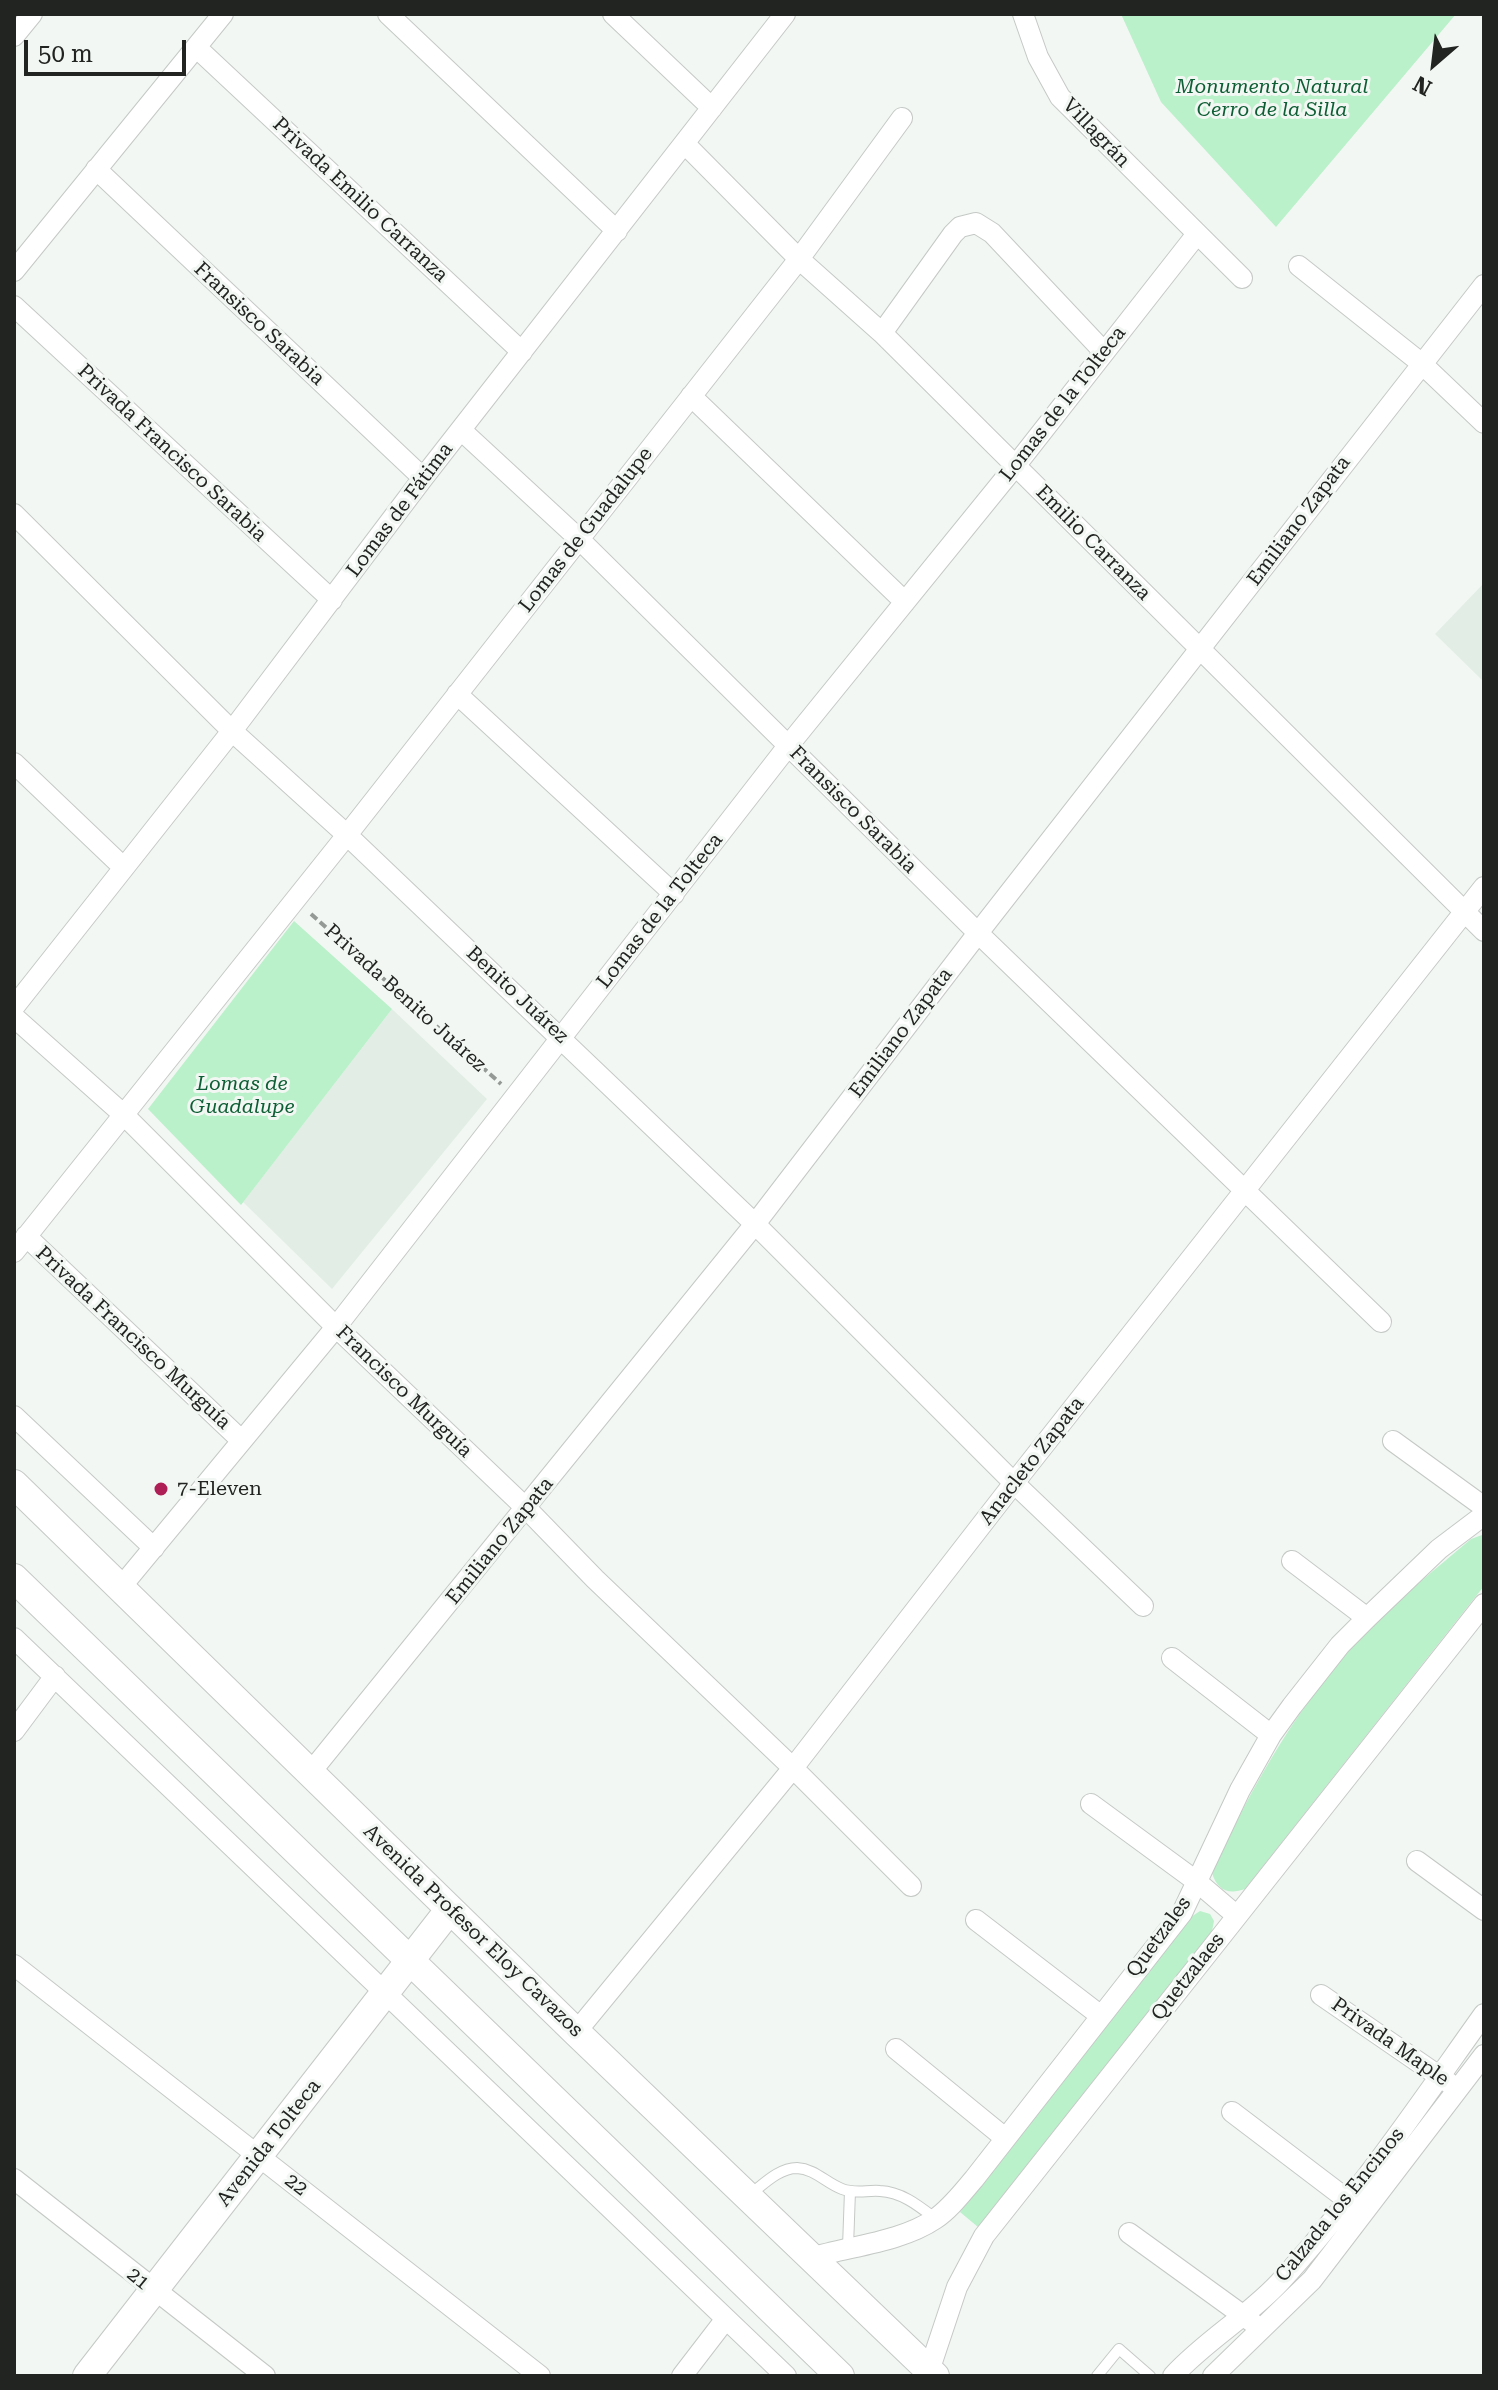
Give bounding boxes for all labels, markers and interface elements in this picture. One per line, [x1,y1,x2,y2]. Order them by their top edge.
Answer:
scale bar [28,24,190,74]
north arrow [1394,24,1474,104]
text: 50 m [38,40,93,68]
text: N [1409,71,1436,101]
park label: Monumento Natural Cerro de la Silla [1176,75,1368,122]
street label: Villagrán [1057,93,1135,173]
street label: Privada Emilio Carranza [267,113,453,287]
street label: Fransisco Sarabia [189,257,329,391]
street label: Lomas de la Tolteca [995,322,1131,486]
street label: Privada Francisco Sarabia [73,359,271,547]
street label: Lomas de Fátima [342,438,458,582]
street label: Lomas de Guadalupe [514,443,658,617]
street label: Emiliano Zapata [1242,451,1356,591]
street label: Emilio Carranza [1031,481,1155,605]
street label: Fransisco Sarabia [784,741,922,879]
street label: Lomas de la Tolteca [592,829,728,993]
street label: Privada Benito Juárez [319,919,491,1077]
street label: Benito Juárez [461,942,573,1048]
street label: Emiliano Zapata [844,963,958,1103]
park label: Lomas de Guadalupe [189,1072,295,1119]
street label: Privada Francisco Murguía [31,1241,235,1435]
street label: Francisco Murguía [331,1321,477,1463]
street label: Anacleto Zapata [975,1392,1089,1530]
street label: Emiliano Zapata [441,1473,559,1609]
place label: 7-Eleven [177,1477,262,1501]
marker: 7-Eleven [152,1480,170,1498]
street label: Avenida Profesor Eloy Cavazos [358,1820,588,2042]
street label: Quetzales [1122,1892,1196,1982]
street label: Quetzalaes [1146,1928,1230,2026]
street label: Privada Maple [1327,1993,1453,2091]
street label: Avenida Tolteca [212,2075,326,2211]
street label: Calzada los Encinos [1271,2123,1409,2287]
street label: 22 [280,2169,312,2201]
street label: 21 [122,2263,154,2295]

